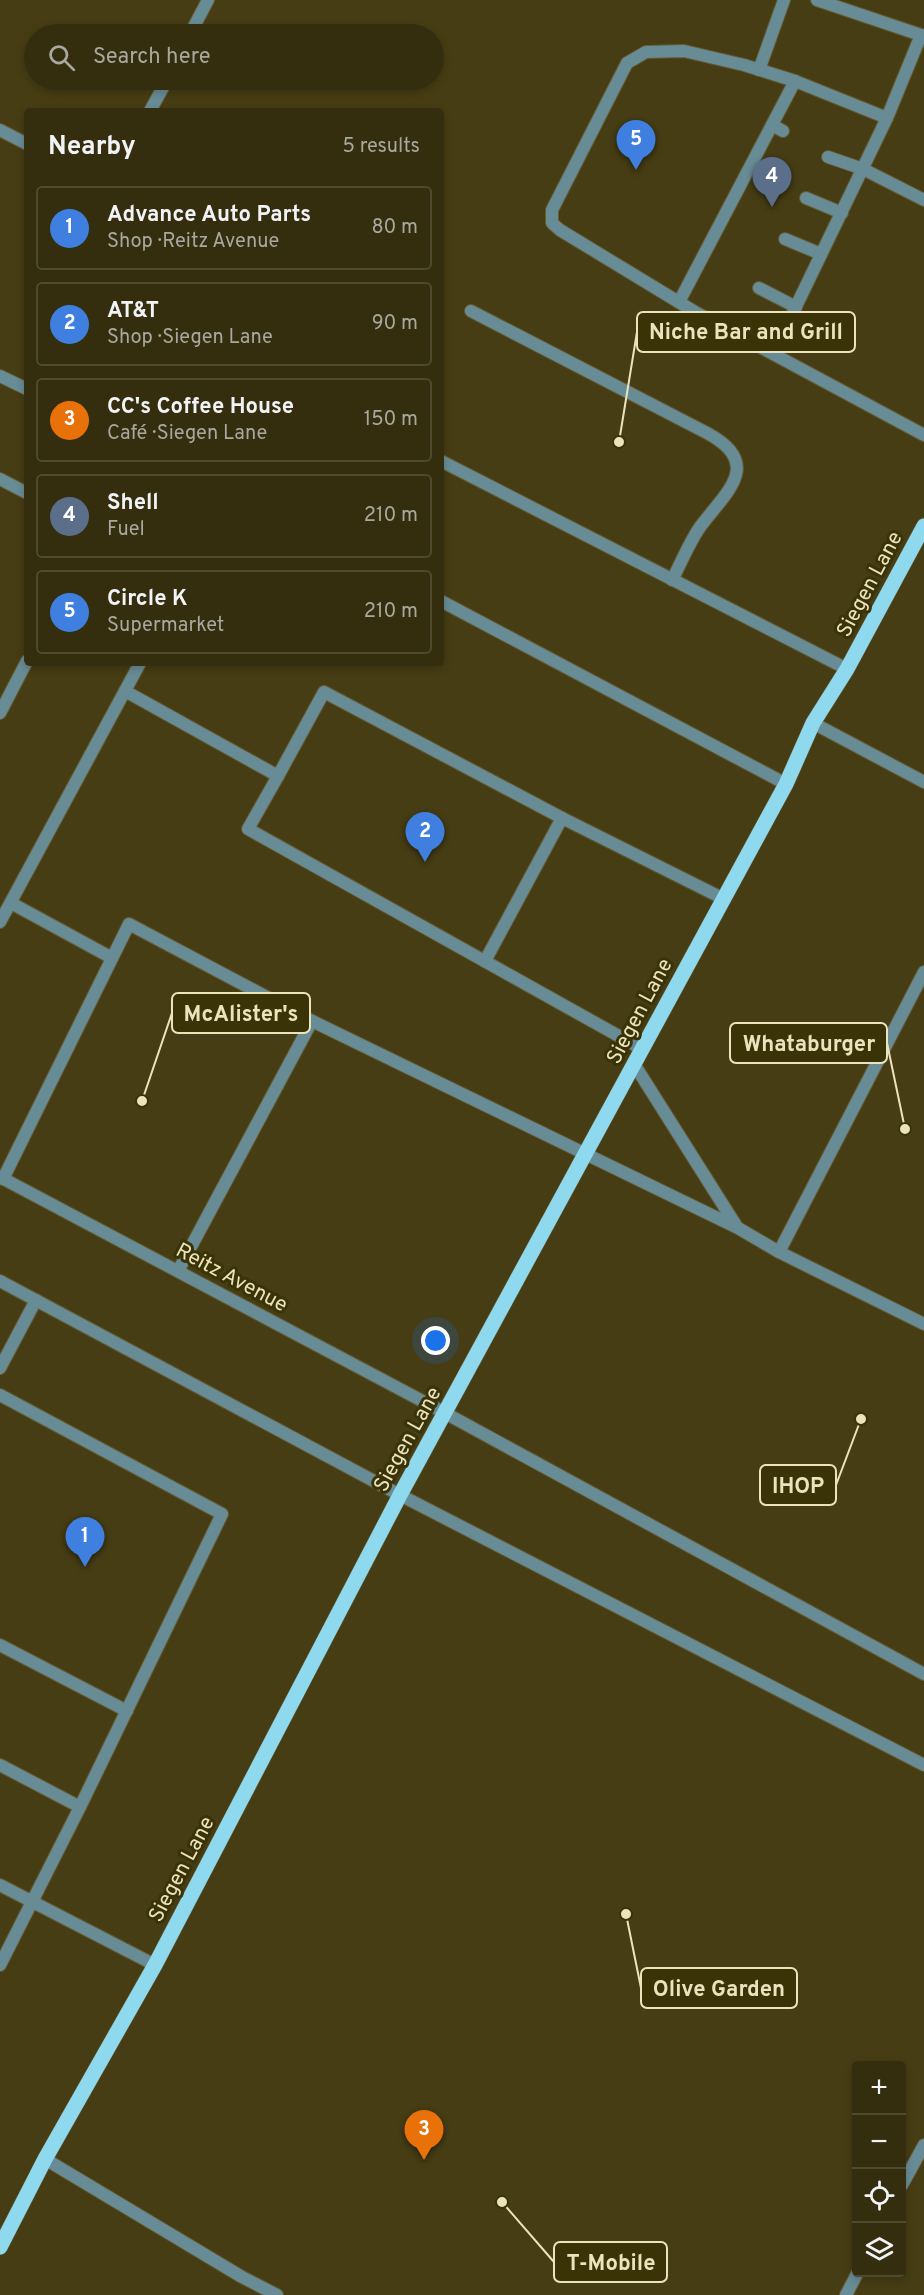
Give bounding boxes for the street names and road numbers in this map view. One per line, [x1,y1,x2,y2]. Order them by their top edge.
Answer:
street label: Siegen Lane [831,527,909,642]
street label: Siegen Lane [601,954,679,1069]
street label: Reitz Avenue [171,1238,292,1319]
street label: Siegen Lane [368,1382,448,1497]
street label: Siegen Lane [143,1812,221,1927]

